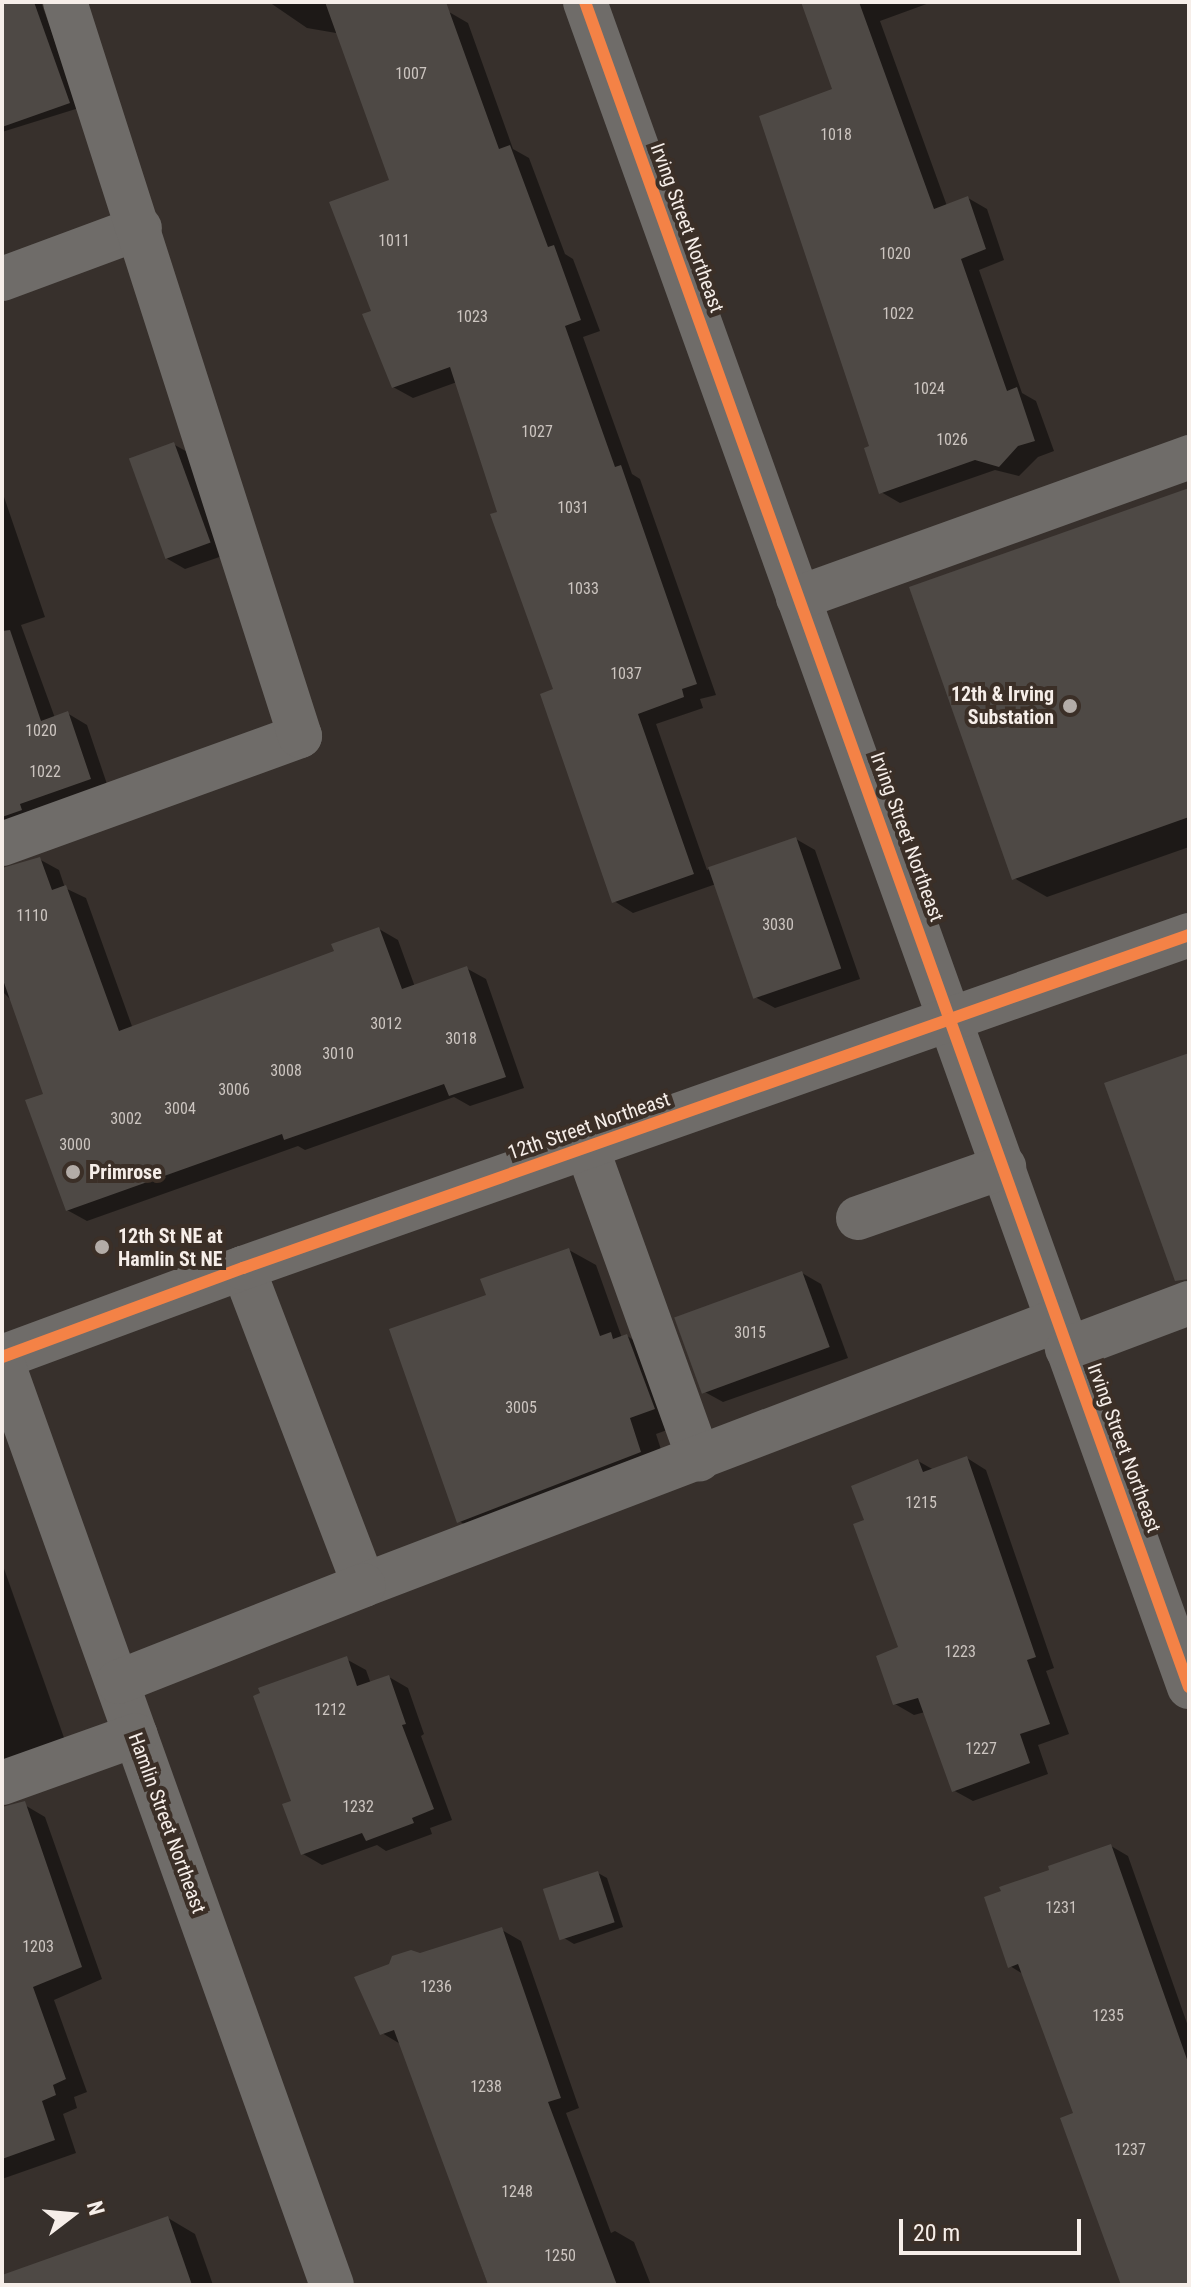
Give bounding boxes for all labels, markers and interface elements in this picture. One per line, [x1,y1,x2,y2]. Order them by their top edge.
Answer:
house number: 1007 [395,64,427,84]
house number: 1018 [820,125,852,145]
street label: Irving Street Northeast [645,140,729,316]
house number: 1011 [378,231,410,251]
house number: 1020 [879,244,911,264]
house number: 1022 [882,304,914,324]
house number: 1023 [456,307,488,327]
house number: 1024 [913,379,945,399]
house number: 1027 [521,422,553,442]
house number: 1026 [936,430,968,450]
house number: 1031 [557,498,589,518]
house number: 1033 [567,579,599,599]
house number: 1037 [610,664,642,684]
place label: 12th & Irving Substation [951,682,1054,729]
marker: 12th & Irving Substation [1061,697,1079,715]
house number: 1020 [25,721,57,741]
street label: Irving Street Northeast [865,749,949,925]
house number: 1022 [29,762,61,782]
house number: 1110 [16,906,48,926]
house number: 3030 [762,915,794,935]
house number: 3012 [370,1014,402,1034]
house number: 3018 [445,1029,477,1049]
house number: 3010 [322,1044,354,1064]
house number: 3008 [270,1061,302,1081]
house number: 3006 [218,1080,250,1100]
street label: 12th Street Northeast [505,1087,673,1165]
house number: 3004 [164,1099,196,1119]
house number: 3002 [110,1109,142,1129]
house number: 3000 [59,1135,91,1155]
place label: Primrose [89,1160,162,1184]
marker: Primrose [64,1163,82,1181]
place label: 12th St NE at Hamlin St NE [118,1224,223,1271]
marker: 12th St NE at Hamlin St NE [93,1238,111,1256]
house number: 3015 [734,1323,766,1343]
street label: Irving Street Northeast [1082,1360,1166,1536]
house number: 3005 [505,1398,537,1418]
house number: 1215 [905,1493,937,1513]
house number: 1223 [944,1642,976,1662]
house number: 1212 [314,1700,346,1720]
street label: Hamlin Street Northeast [123,1729,211,1917]
house number: 1227 [965,1739,997,1759]
house number: 1232 [342,1797,374,1817]
house number: 1231 [1045,1898,1077,1918]
house number: 1203 [22,1937,54,1957]
house number: 1236 [420,1977,452,1997]
house number: 1235 [1092,2006,1124,2026]
house number: 1238 [470,2077,502,2097]
house number: 1237 [1114,2140,1146,2160]
north arrow [32,2175,112,2255]
house number: 1248 [501,2182,533,2202]
text: N [82,2198,109,2218]
scale bar [903,2203,1085,2253]
text: 20 m [913,2219,960,2247]
house number: 1250 [544,2246,576,2266]

